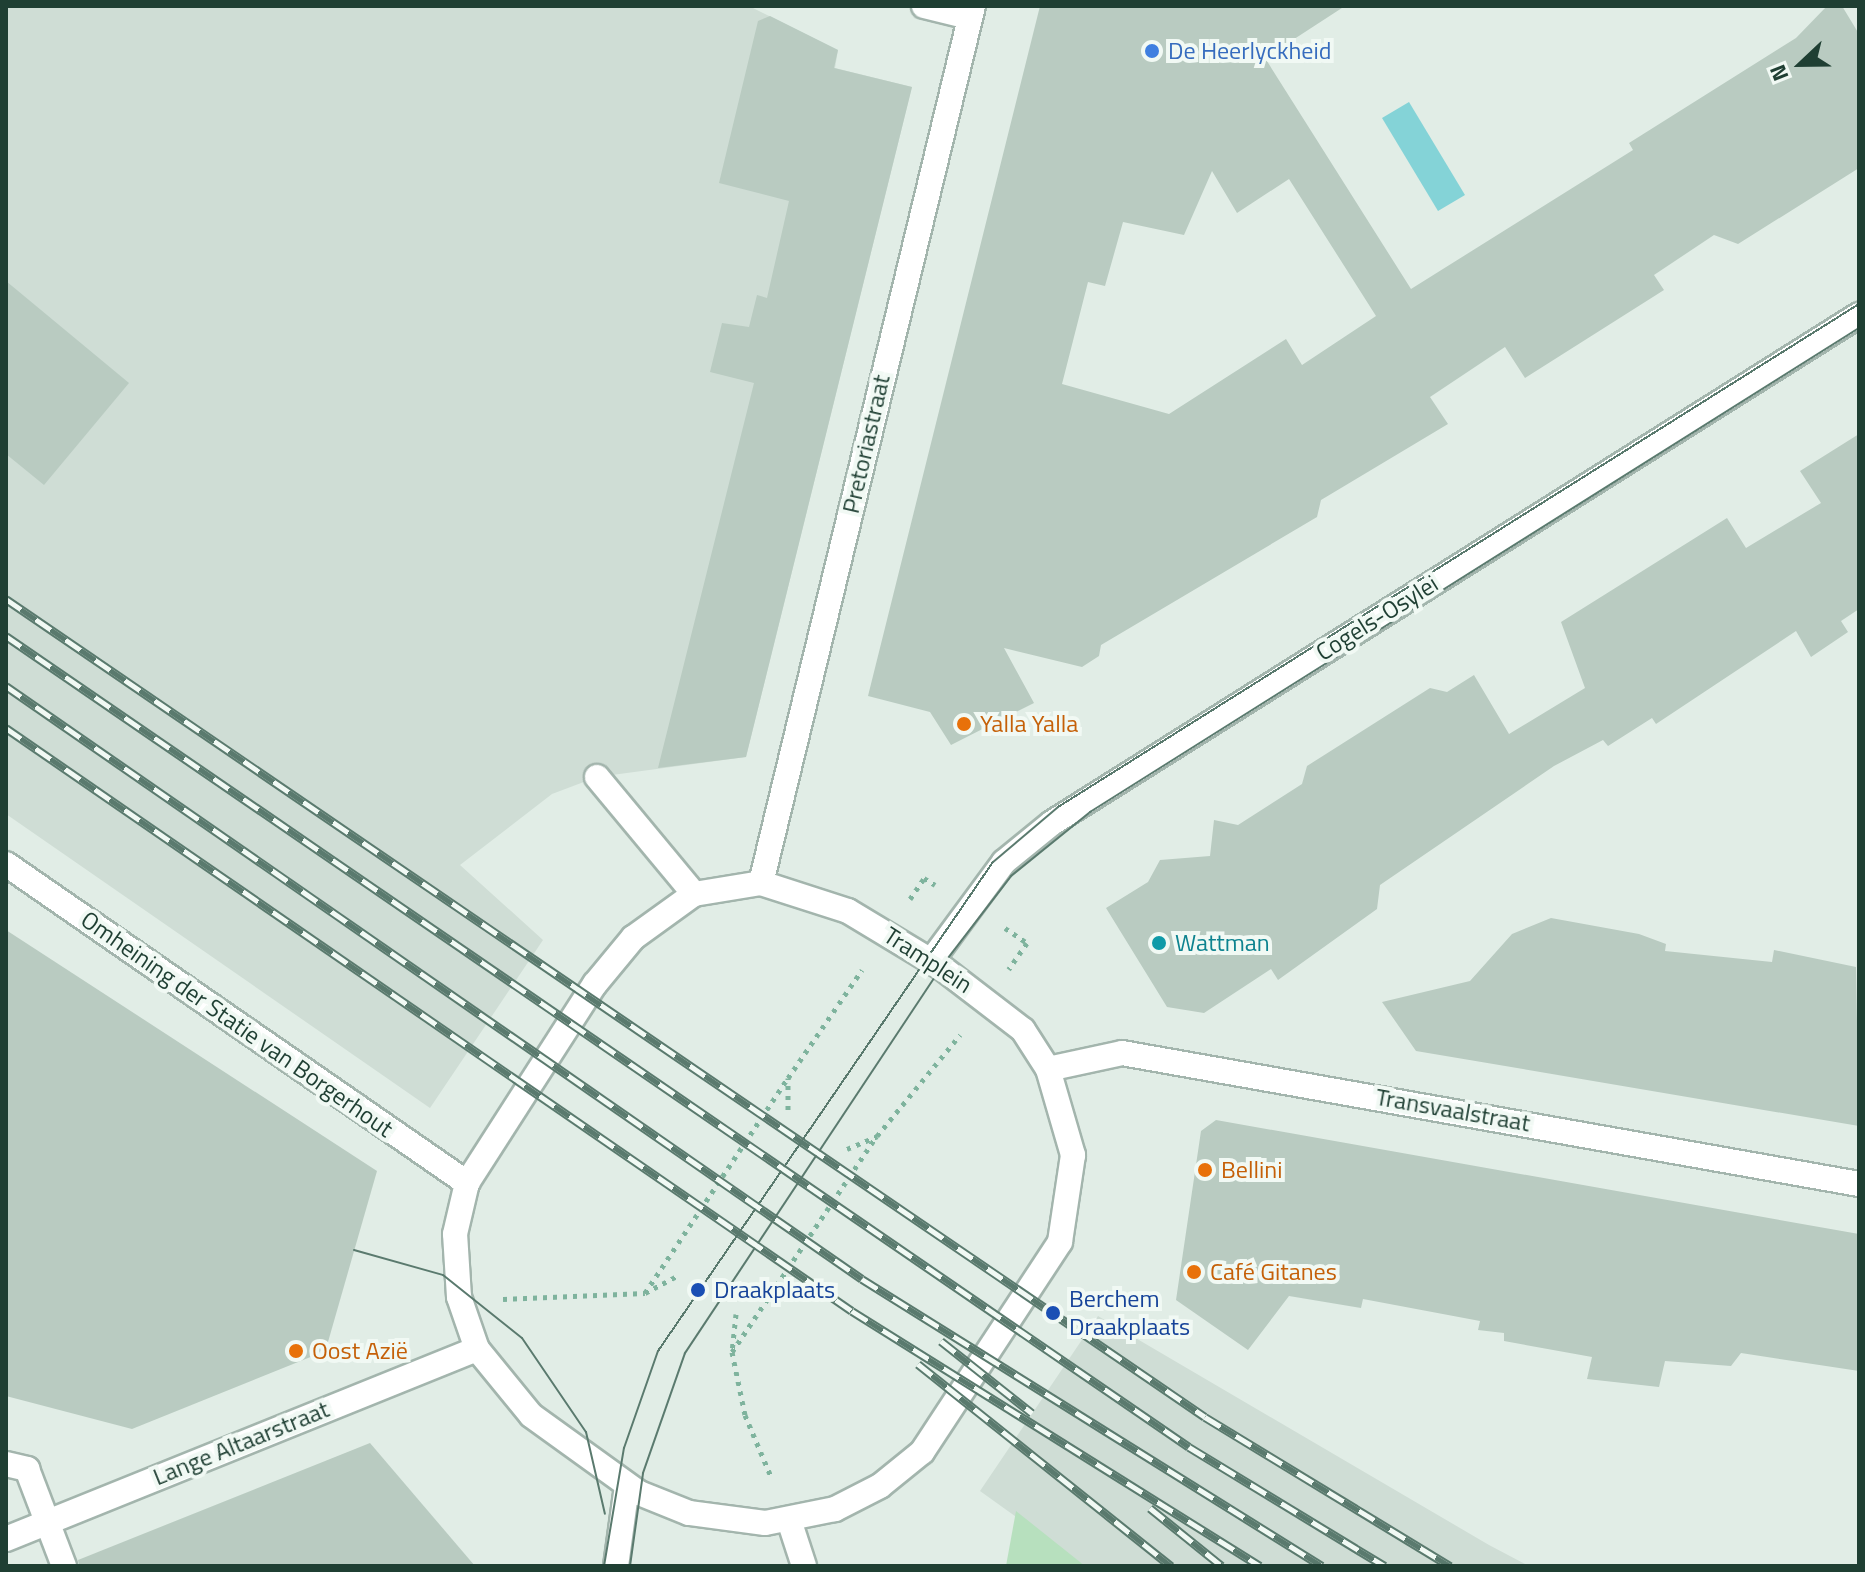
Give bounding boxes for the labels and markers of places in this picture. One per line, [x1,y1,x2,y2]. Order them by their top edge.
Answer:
place label: De Heerlyckheid [1168,37,1331,65]
marker: De Heerlyckheid [1143,42,1161,60]
place label: Yalla Yalla [980,710,1078,738]
marker: Yalla Yalla [955,715,973,733]
place label: Wattman [1175,929,1270,957]
marker: Wattman [1150,934,1168,952]
place label: Bellini [1221,1156,1282,1184]
marker: Bellini [1196,1161,1214,1179]
place label: Café Gitanes [1210,1258,1337,1286]
marker: Café Gitanes [1185,1263,1203,1281]
place label: Draakplaats [714,1276,835,1304]
marker: Draakplaats [689,1281,707,1299]
place label: Berchem Draakplaats [1069,1285,1190,1341]
marker: Berchem Draakplaats [1044,1304,1062,1322]
place label: Oost Azië [312,1337,408,1365]
marker: Oost Azië [287,1342,305,1360]

